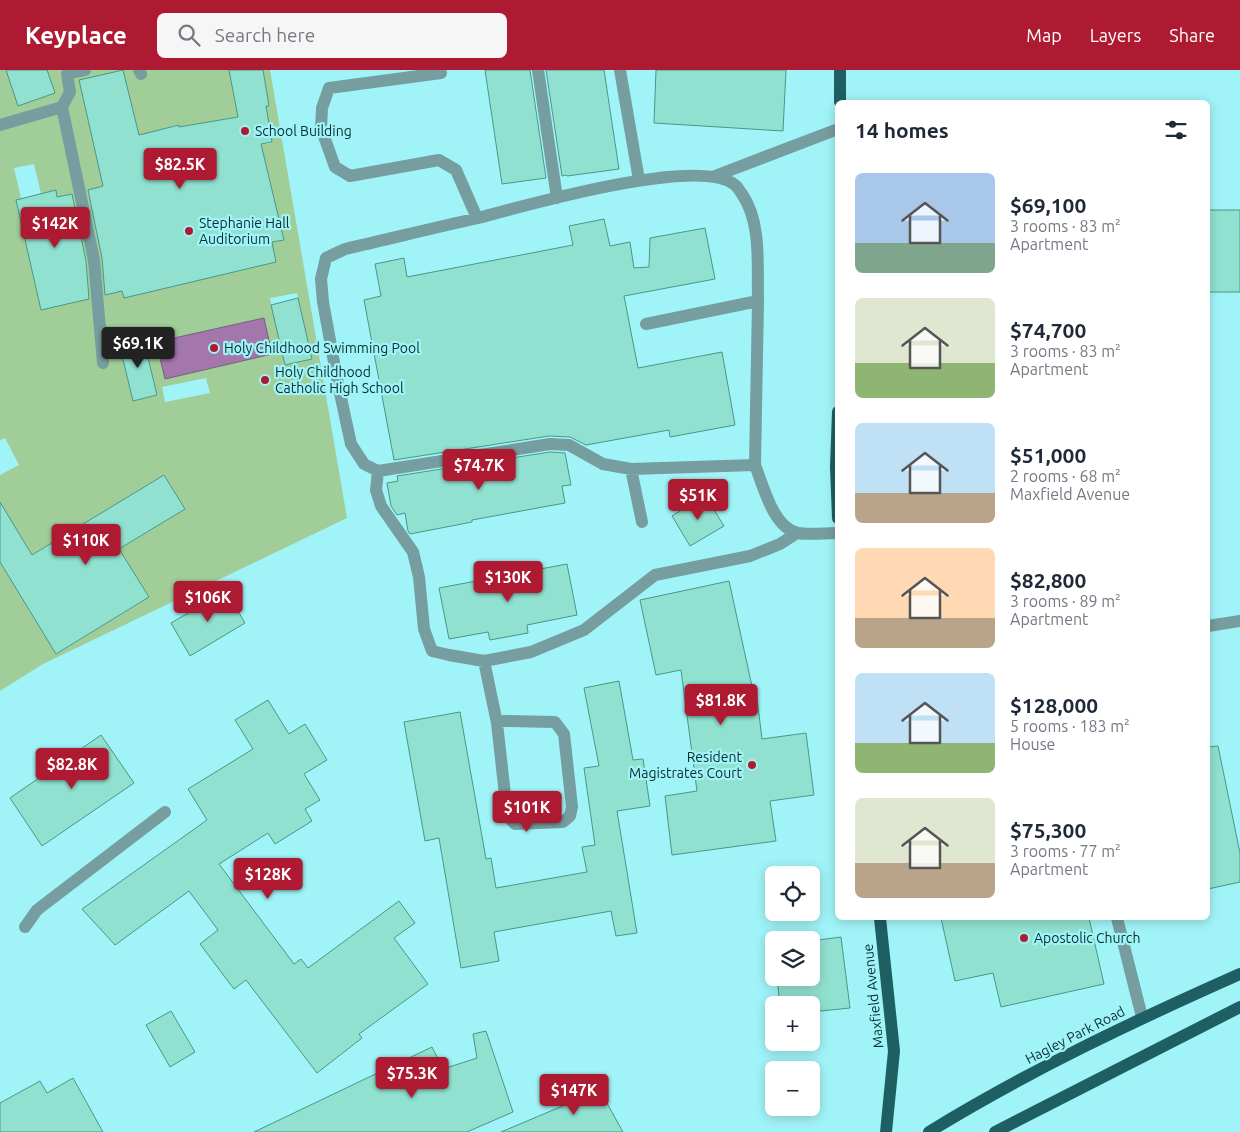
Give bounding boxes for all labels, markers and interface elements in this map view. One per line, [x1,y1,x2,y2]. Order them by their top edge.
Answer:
search box [157,13,507,58]
icon: search [175,21,203,49]
text: Keyplace [25,22,127,49]
text: Search here [215,24,315,46]
text: Map [1026,25,1062,45]
text: Layers [1090,25,1141,45]
text: Share [1169,25,1215,45]
icon: filters [1162,116,1190,144]
text: 14 homes [855,118,949,142]
place label: School Building [255,123,352,139]
marker: School Building [239,125,251,137]
pin: $82.5K [139,148,221,190]
text: $82.5K [155,155,205,173]
icon: home [895,193,955,253]
text: $69,100 [1010,193,1086,217]
pin: $142K [20,206,90,249]
text: $142K [32,214,78,232]
place label: Stephanie Hall Auditorium [199,215,290,247]
text: 3 rooms · 83 m² [1010,217,1121,235]
marker: Stephanie Hall Auditorium [183,225,195,237]
text: Apartment [1010,235,1088,253]
icon: home [895,318,955,378]
text: $74,700 [1010,318,1086,342]
pin: $69.1K [97,326,179,369]
text: $69.1K [113,334,163,352]
place label: Holy Childhood Swimming Pool [224,340,420,356]
marker: Holy Childhood Swimming Pool [208,342,220,354]
text: 3 rooms · 83 m² [1010,342,1121,360]
text: Apartment [1010,360,1088,378]
place label: Holy Childhood Catholic High School [275,364,404,396]
marker: Holy Childhood Catholic High School [259,374,271,386]
icon: home [895,443,955,503]
text: $51,000 [1010,443,1086,467]
pin: $74.7K [438,448,520,491]
text: $74.7K [454,456,504,474]
text: 2 rooms · 68 m² [1010,467,1121,485]
pin: $51K [668,478,728,521]
text: Maxfield Avenue [1010,485,1130,503]
text: $51K [679,486,717,504]
pin: $110K [51,524,121,566]
text: $110K [63,531,109,549]
pin: $130K [473,560,543,603]
text: $130K [485,568,531,586]
icon: home [895,568,955,628]
text: $82,800 [1010,568,1086,592]
pin: $106K [173,580,243,623]
text: $106K [185,588,231,606]
text: 3 rooms · 89 m² [1010,592,1121,610]
text: Apartment [1010,610,1088,628]
pin: $81.8K [680,684,762,726]
text: $81.8K [696,691,746,709]
icon: home [895,693,955,753]
text: $128,000 [1010,693,1098,717]
text: 5 rooms · 183 m² [1010,717,1130,735]
text: House [1010,735,1055,753]
pin: $82.8K [31,748,113,790]
place label: Resident Magistrates Court [629,749,742,781]
text: $82.8K [47,755,97,773]
marker: Resident Magistrates Court [746,759,758,771]
pin: $101K [492,790,562,833]
text: $101K [504,798,550,816]
icon: home [895,818,955,878]
text: $75,300 [1010,818,1086,842]
text: 3 rooms · 77 m² [1010,842,1121,860]
pin: $128K [233,858,303,900]
text: Apartment [1010,860,1088,878]
text: $128K [245,865,291,883]
map controls [765,866,820,1116]
button: locate [765,866,820,921]
place label: Apostolic Church [1034,930,1140,946]
button: layers [765,931,820,986]
marker: Apostolic Church [1018,932,1030,944]
street label: Maxfield Avenue [860,943,886,1049]
button: + [765,996,820,1051]
street label: Hagley Park Road [1023,1003,1127,1067]
pin: $75.3K [371,1056,453,1099]
button: − [765,1061,820,1116]
text: $75.3K [387,1064,437,1082]
pin: $147K [539,1074,609,1116]
text: $147K [551,1081,597,1099]

